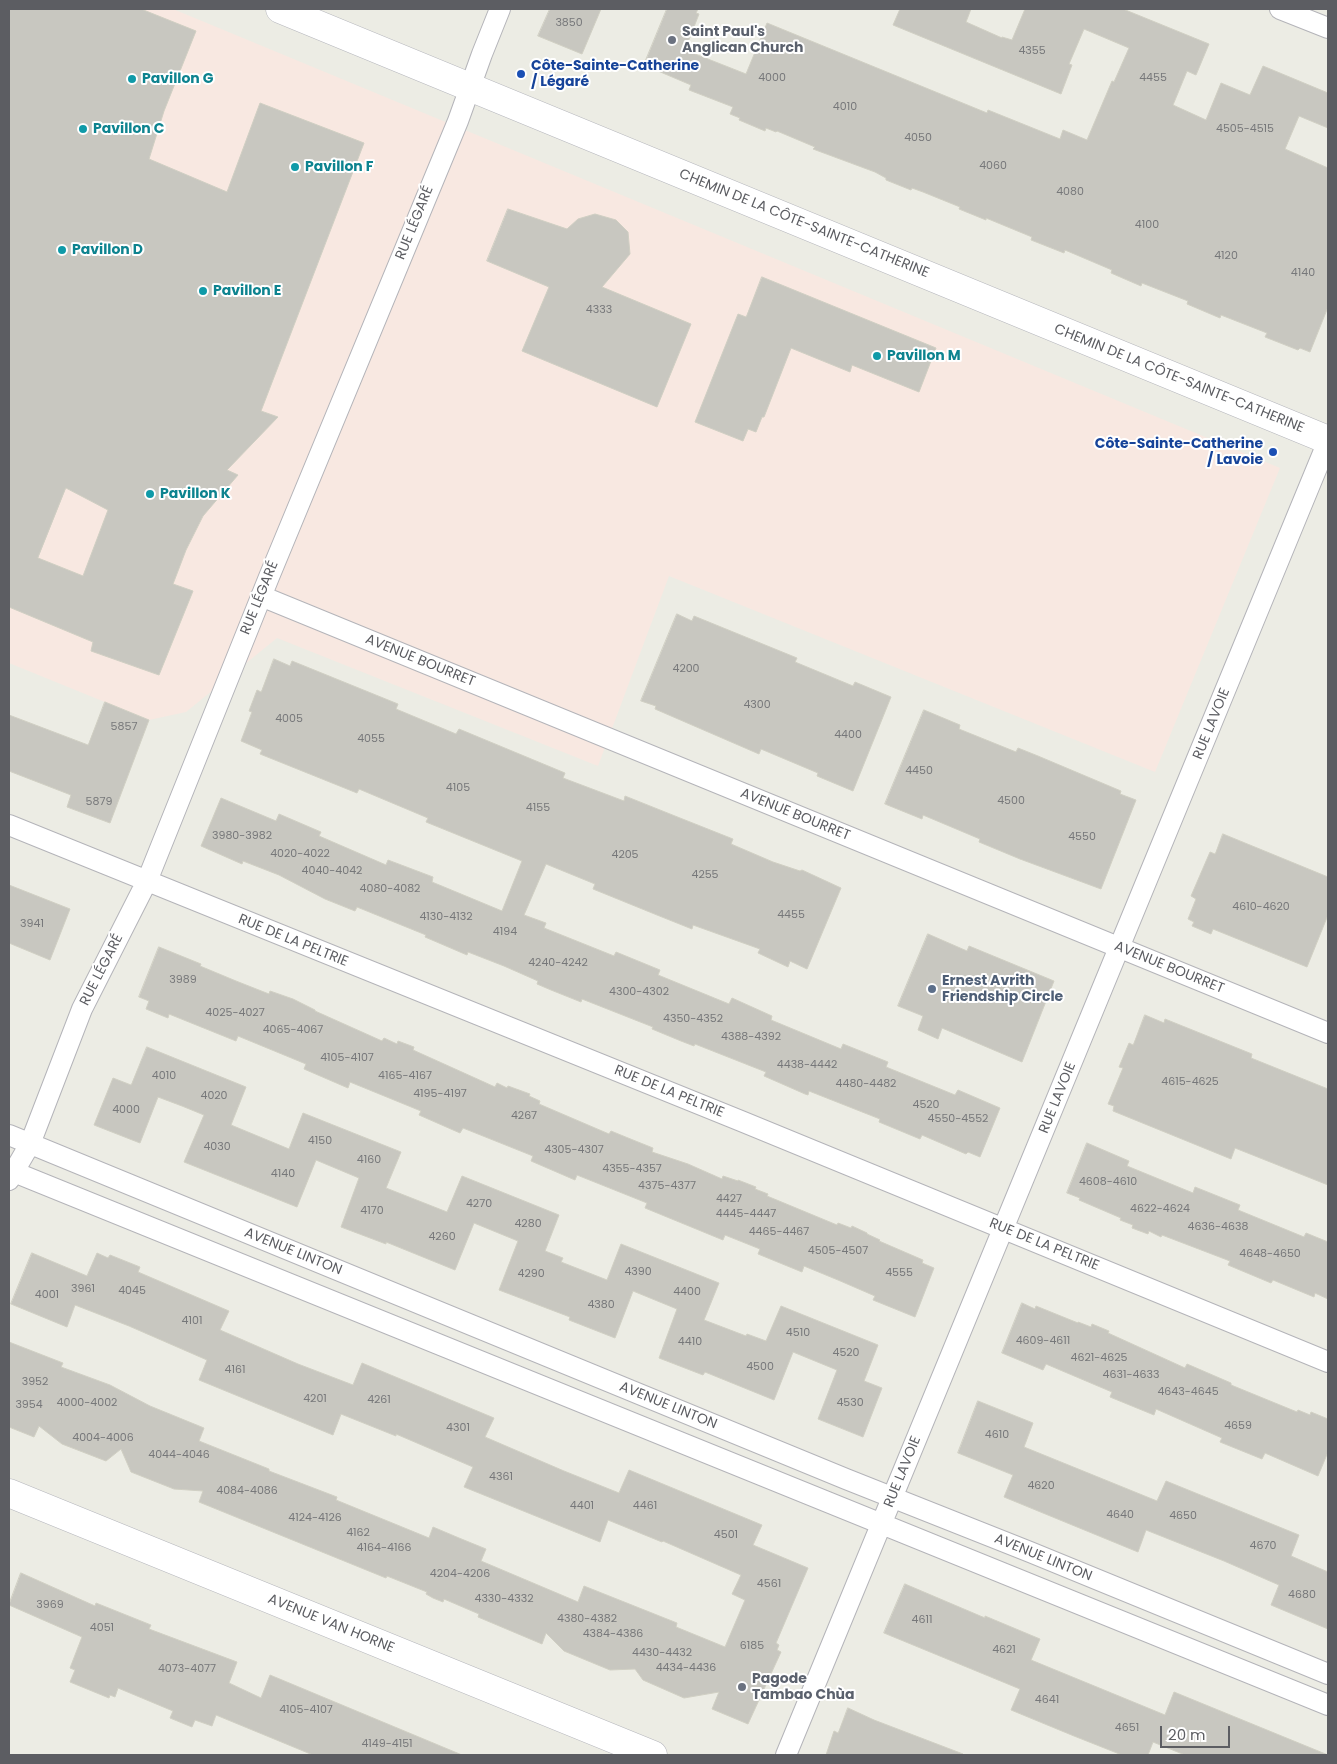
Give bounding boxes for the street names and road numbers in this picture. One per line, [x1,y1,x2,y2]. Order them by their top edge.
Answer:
street label: CHEMIN DE LA CÔTE-SAINTE-CATHERINE [677,166,931,282]
street label: RUE LÉGARÉ [393,184,437,262]
street label: CHEMIN DE LA CÔTE-SAINTE-CATHERINE [1052,321,1306,437]
street label: RUE LÉGARÉ [238,559,282,637]
street label: AVENUE BOURRET [363,631,477,691]
street label: RUE LAVOIE [1190,686,1234,762]
street label: AVENUE BOURRET [738,785,852,845]
street label: RUE DE LA PELTRIE [236,911,350,971]
street label: RUE LÉGARÉ [77,931,127,1009]
street label: AVENUE BOURRET [1112,938,1226,998]
street label: RUE LAVOIE [1036,1060,1080,1136]
street label: RUE DE LA PELTRIE [612,1062,726,1122]
street label: RUE DE LA PELTRIE [987,1215,1101,1275]
street label: AVENUE LINTON [242,1225,344,1279]
street label: AVENUE LINTON [617,1379,719,1433]
street label: RUE LAVOIE [881,1434,925,1510]
street label: AVENUE LINTON [992,1531,1094,1585]
street label: AVENUE VAN HORNE [265,1591,397,1657]

